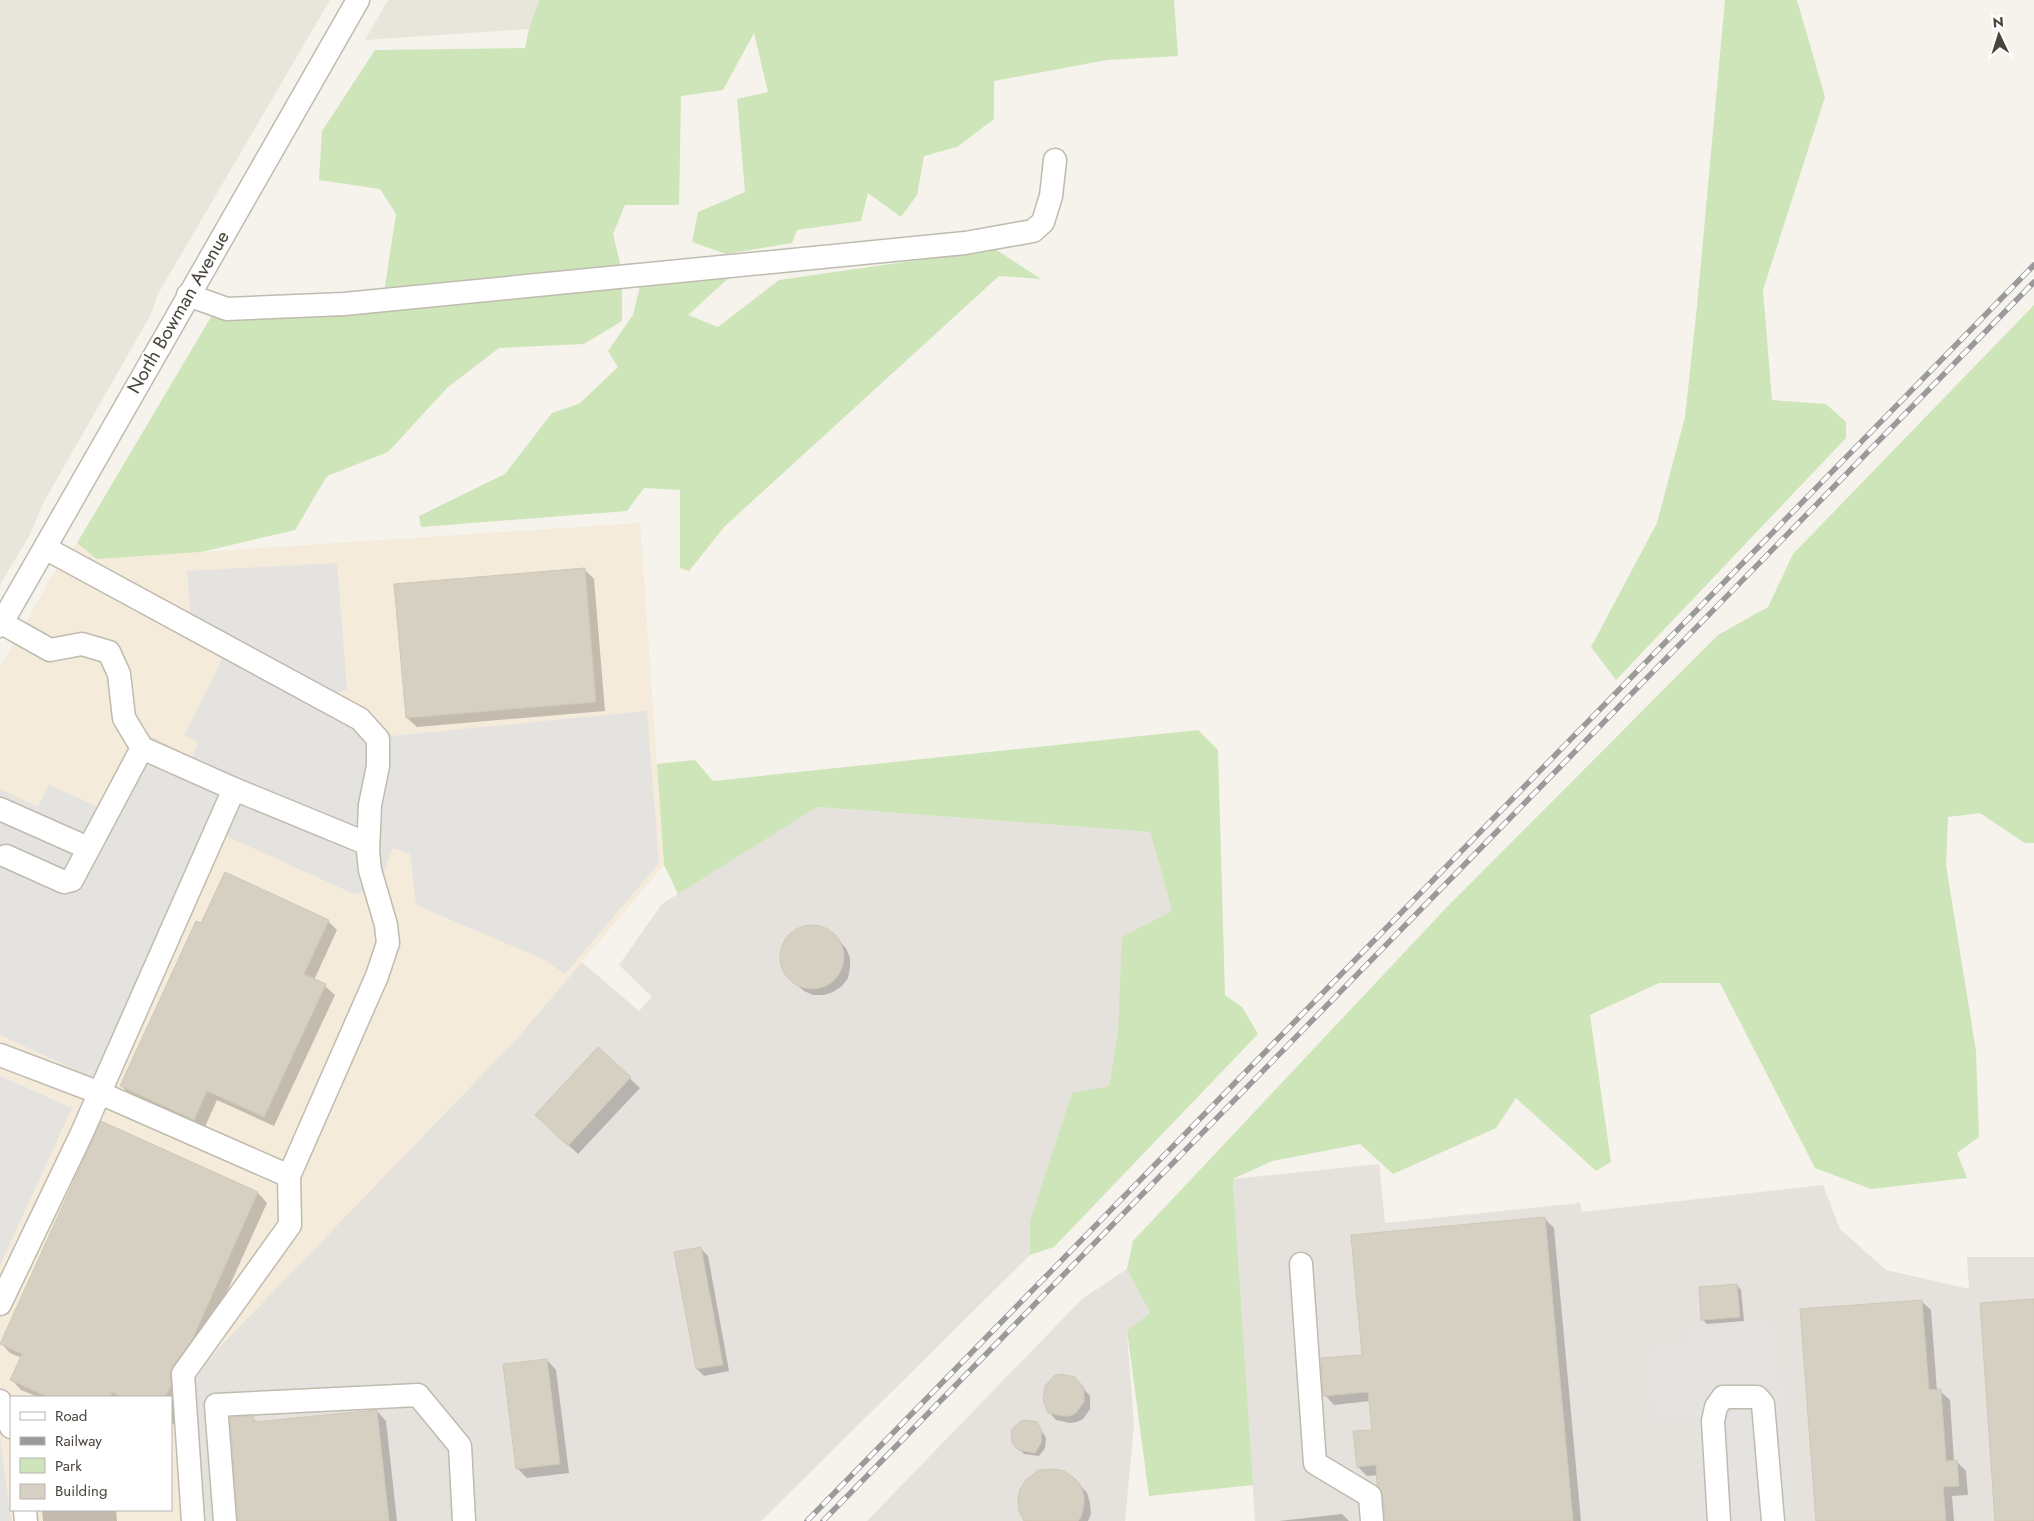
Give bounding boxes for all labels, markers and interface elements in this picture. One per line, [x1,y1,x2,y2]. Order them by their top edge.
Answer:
north arrow [1974,10,2024,60]
text: N [1992,12,2004,32]
street label: North Bowman Avenue [120,225,236,399]
legend [10,1396,172,1511]
text: Road [55,1405,87,1427]
text: Railway [55,1430,102,1452]
text: Park [55,1455,82,1477]
text: Building [55,1480,107,1502]

